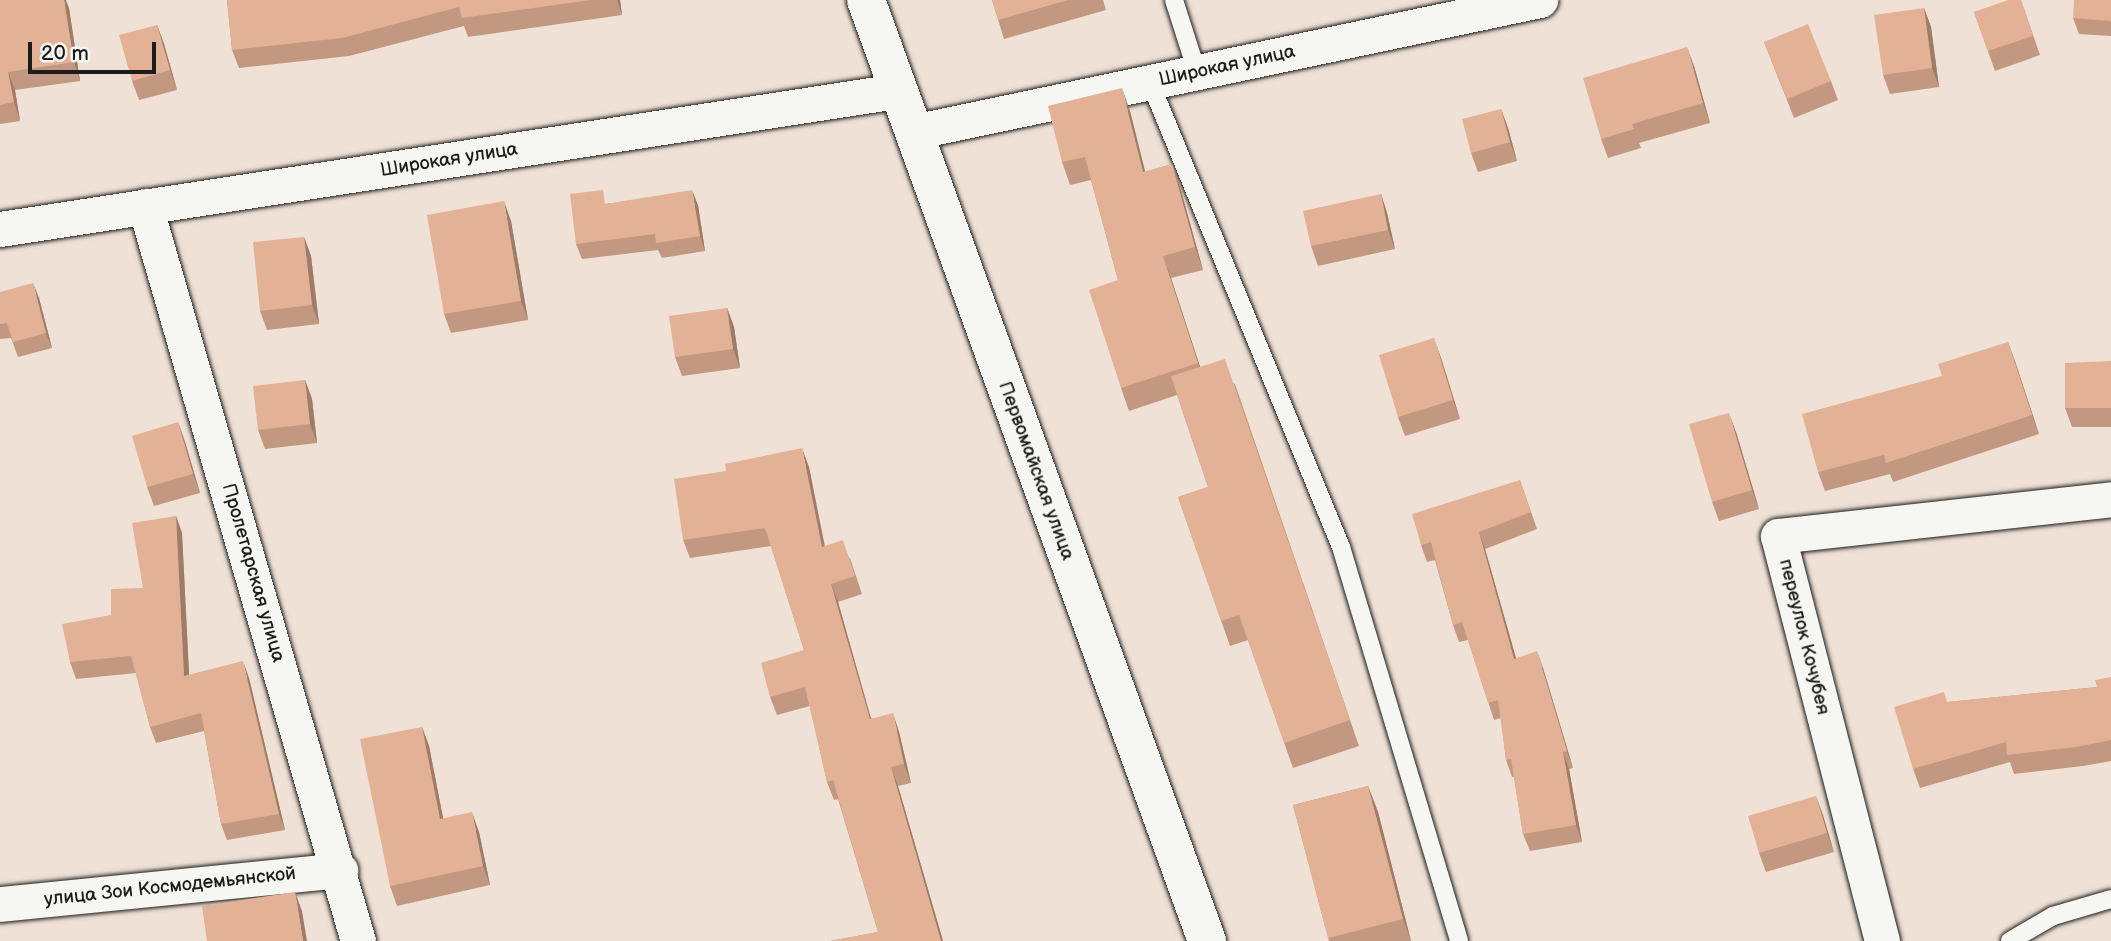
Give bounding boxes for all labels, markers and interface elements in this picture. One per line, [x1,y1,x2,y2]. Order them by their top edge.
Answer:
scale bar [32,28,159,72]
street label: Широкая улица [1157,40,1297,92]
text: 20 m [41,41,89,66]
street label: Широкая улица [379,138,519,182]
street label: Первомайская улица [993,378,1079,564]
street label: Пролетарская улица [217,481,289,665]
street label: переулок Кочубея [1774,557,1834,717]
street label: улица Зои Космодемьянской [43,862,297,912]

